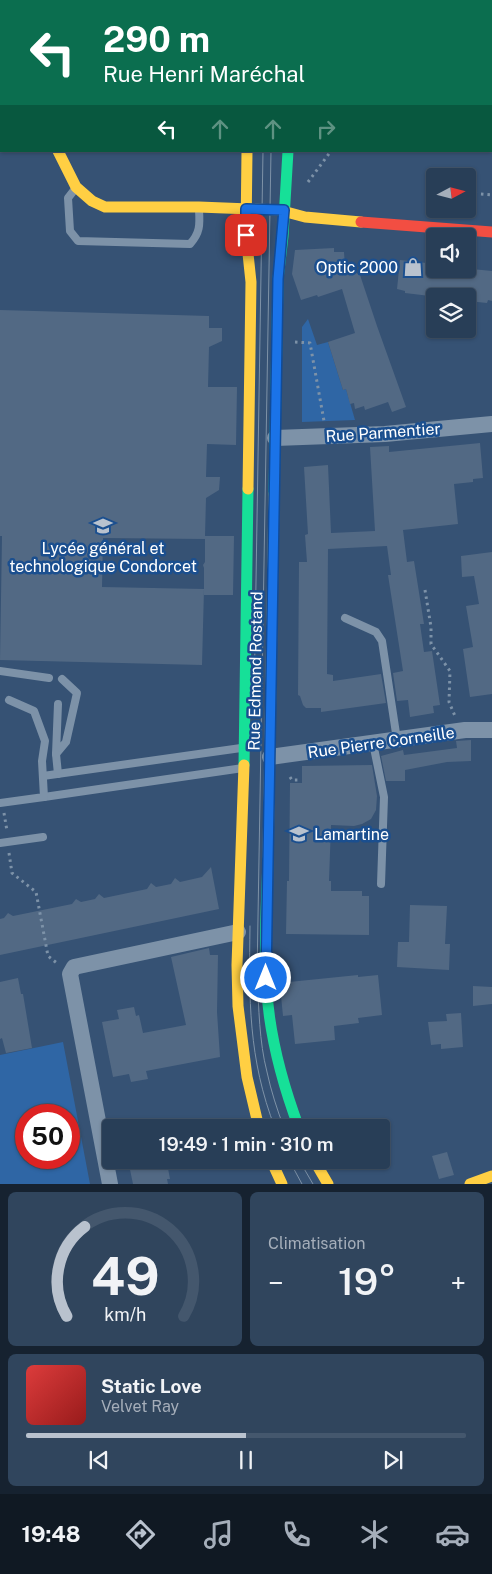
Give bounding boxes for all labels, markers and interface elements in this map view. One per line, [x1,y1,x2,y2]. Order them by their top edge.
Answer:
text: 290 m [103,19,210,60]
icon: left [20,20,85,85]
text: Rue Henri Maréchal [103,61,305,87]
icon: left [153,115,181,143]
icon: ahead [206,115,234,143]
icon: ahead [259,115,287,143]
icon: right [312,115,340,143]
north arrow [426,168,476,218]
map controls [426,168,476,338]
pin [225,214,267,256]
icon: arrive [232,221,260,249]
button: sound [426,228,476,278]
shop icon: Optic 2000 [402,256,424,278]
place label: Optic 2000 [316,258,398,277]
button: layers [426,288,476,338]
street label: Rue Parmentier [325,419,441,446]
school or university icon: Lycée général et technologique Condorcet [92,515,114,537]
place label: Lycée général et technologique Condorcet [9,539,197,576]
street label: Rue Edmond Rostand [245,591,266,751]
street label: Rue Pierre Corneille [306,723,456,762]
school or university icon: Lamartine [288,823,310,845]
place label: Lamartine [314,825,389,844]
position arrow [239,951,291,1003]
speed limit sign: 50 [15,1104,80,1169]
text: 19:49 · 1 min · 310 m [159,1133,333,1155]
text: Climatisation [268,1234,365,1253]
text: 49 [91,1246,159,1307]
text: 19° [338,1259,396,1304]
text: − [268,1266,284,1299]
text: + [450,1266,466,1299]
text: km/h [104,1304,146,1325]
text: Static Love [101,1375,202,1397]
text: Velvet Ray [101,1397,179,1416]
icon: previous [85,1446,113,1474]
icon: pause [232,1446,260,1474]
icon: next [379,1446,407,1474]
icon: directions [123,1517,158,1552]
icon: music [201,1517,236,1552]
icon: phone [279,1517,314,1552]
icon: climate [357,1517,392,1552]
icon: car [435,1517,470,1552]
text: 19:48 [22,1521,80,1547]

